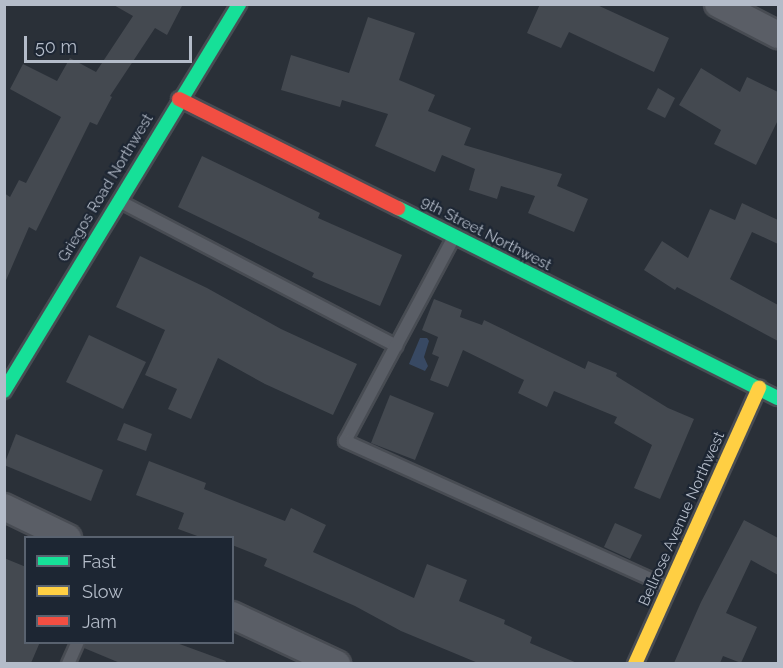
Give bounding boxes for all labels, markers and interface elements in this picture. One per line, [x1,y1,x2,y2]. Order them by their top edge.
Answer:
scale bar [27,24,195,62]
text: 50 m [35,36,77,57]
street label: Griegos Road Northwest [55,111,157,265]
street label: 9th Street Northwest [418,193,554,275]
street label: Bellrose Avenue Northwest [635,429,729,609]
legend [24,536,234,644]
text: Fast [82,551,116,572]
text: Slow [82,581,123,602]
text: Jam [82,611,117,632]

